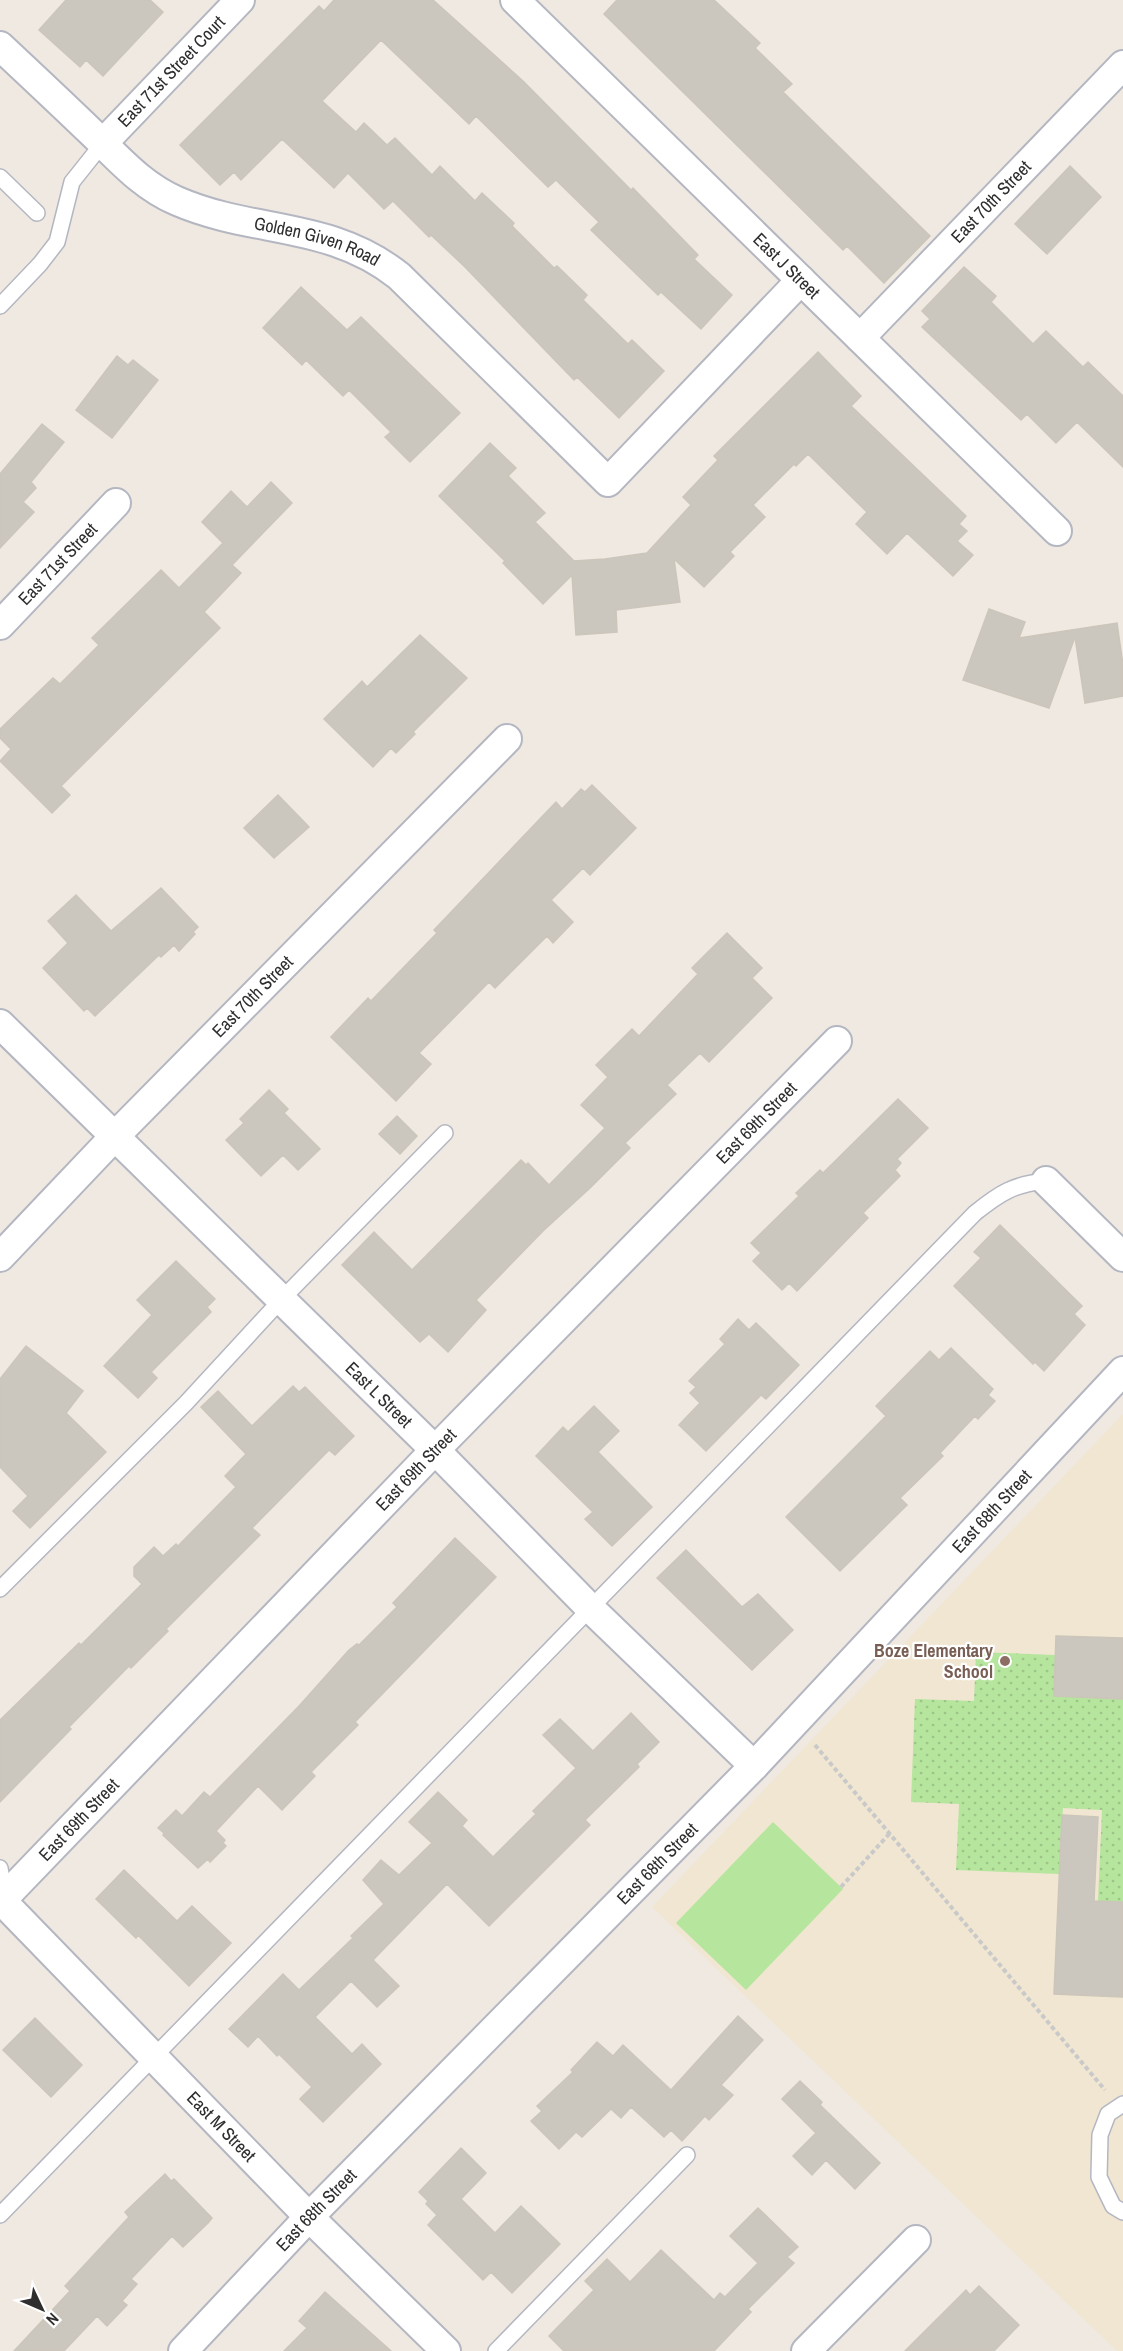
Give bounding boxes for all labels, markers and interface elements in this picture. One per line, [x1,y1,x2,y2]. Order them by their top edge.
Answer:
street label: East 71st Street Court [112,10,230,132]
street label: East 70th Street [945,155,1037,248]
street label: Golden Given Road [252,210,385,272]
street label: East J Street [748,227,826,304]
street label: East 71st Street [12,517,103,611]
street label: East 70th Street [206,950,299,1043]
street label: East 69th Street [710,1076,802,1169]
street label: East L Street [340,1356,418,1433]
street label: East 69th Street [370,1423,462,1516]
street label: East 68th Street [946,1464,1037,1558]
place label: Boze Elementary School [874,1638,994,1684]
marker: Boze Elementary School [998,1654,1012,1668]
street label: East 69th Street [33,1773,124,1866]
street label: East 68th Street [611,1817,703,1910]
street label: East M Street [181,2085,262,2167]
street label: East 68th Street [270,2163,362,2256]
north arrow [12,2279,72,2339]
text: N [42,2308,64,2330]

